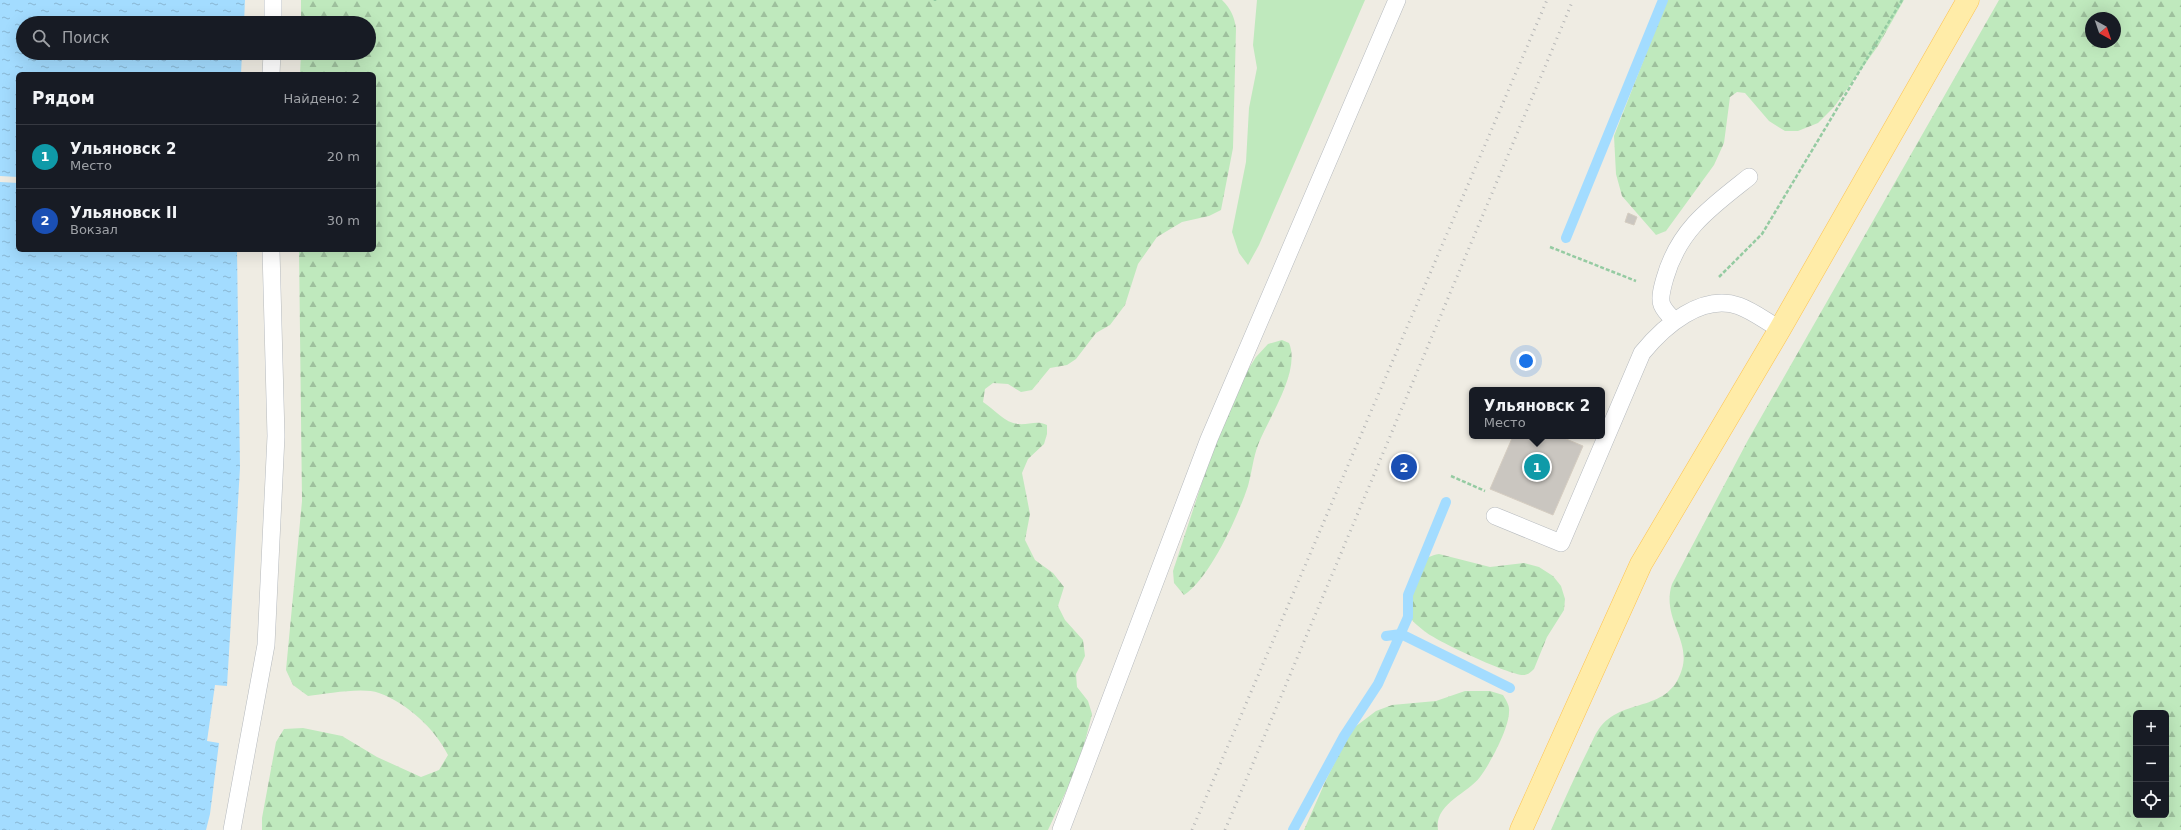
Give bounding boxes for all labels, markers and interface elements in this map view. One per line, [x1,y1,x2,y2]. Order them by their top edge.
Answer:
north arrow [2085,12,2121,48]
search box [16,16,376,60]
icon: search [30,27,52,49]
text: Поиск [62,29,110,47]
text: Рядом [32,88,95,108]
text: Найдено: 2 [284,91,360,106]
text: Ульяновск 2 [70,140,177,158]
text: 1 [40,149,50,164]
text: 20 m [327,149,360,164]
text: Место [70,158,112,173]
text: Ульяновск II [70,204,177,222]
text: 2 [40,213,50,228]
text: 30 m [327,213,360,228]
text: Вокзал [70,222,118,237]
your location [1516,351,1536,371]
popup [1469,387,1605,439]
text: Ульяновск 2 [1484,397,1590,415]
text: Место [1484,415,1526,430]
pin: 2 [1391,452,1417,482]
pin: 1 [1524,452,1550,482]
map controls [2133,710,2169,818]
button: + [2133,710,2169,746]
button: − [2133,746,2169,782]
button: locate [2133,782,2169,818]

